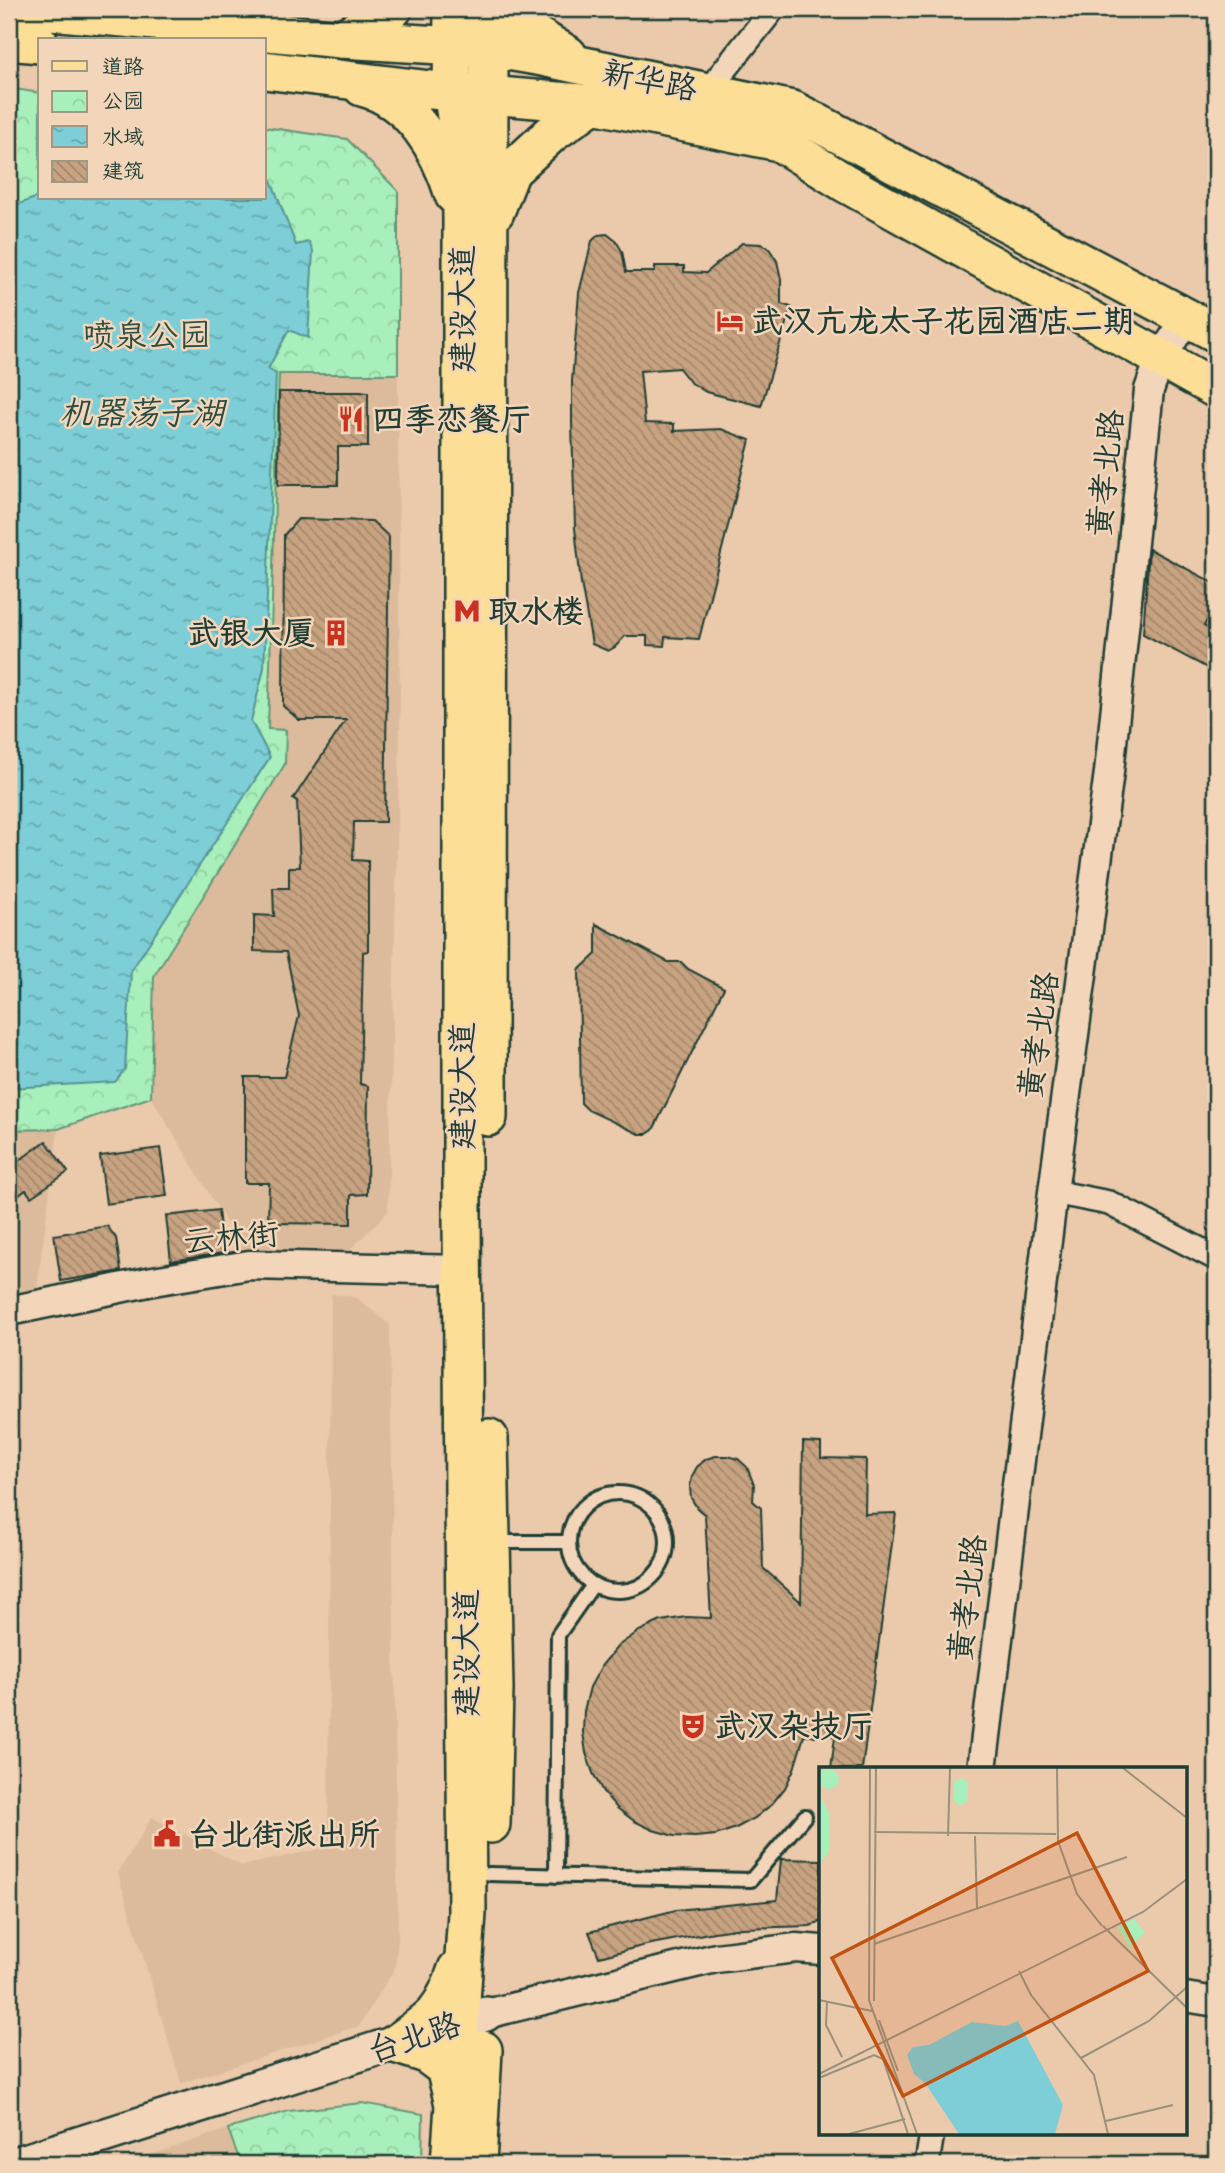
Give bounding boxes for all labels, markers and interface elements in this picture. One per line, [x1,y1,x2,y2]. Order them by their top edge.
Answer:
legend [38,38,266,200]
street label: 新华路 [598,51,701,116]
text: 道路 [102,54,144,84]
text: 公园 [102,88,144,118]
text: 水域 [102,124,144,154]
text: 建筑 [102,158,144,188]
street label: 建设大道 [442,245,489,373]
place label: 武汉亢龙太子花园酒店二期 [751,301,1135,348]
hotel icon: 武汉亢龙太子花园酒店二期 [715,306,745,336]
park label: 喷泉公园 [83,315,211,362]
water label: 机器荡子湖 [60,392,228,440]
place label: 四季恋餐厅 [372,399,532,446]
restaurant icon: 四季恋餐厅 [336,404,366,434]
street label: 黄孝北路 [1078,407,1139,539]
place label: 取水楼 [488,591,584,638]
metro station icon: 取水楼 [452,596,482,626]
place label: 武银大厦 [187,613,315,660]
building icon: 武银大厦 [321,618,351,648]
street label: 黄孝北路 [1009,969,1074,1102]
street label: 建设大道 [442,1022,489,1150]
street label: 云林街 [181,1213,281,1268]
street label: 黄孝北路 [939,1532,1002,1665]
street label: 建设大道 [446,1589,493,1717]
place label: 武汉杂技厅 [714,1706,874,1753]
theatre icon: 武汉杂技厅 [678,1711,708,1741]
inset map [819,1767,1186,2134]
place label: 台北街派出所 [188,1814,380,1861]
public building icon: 台北街派出所 [152,1819,182,1849]
street label: 台北路 [362,2003,468,2078]

